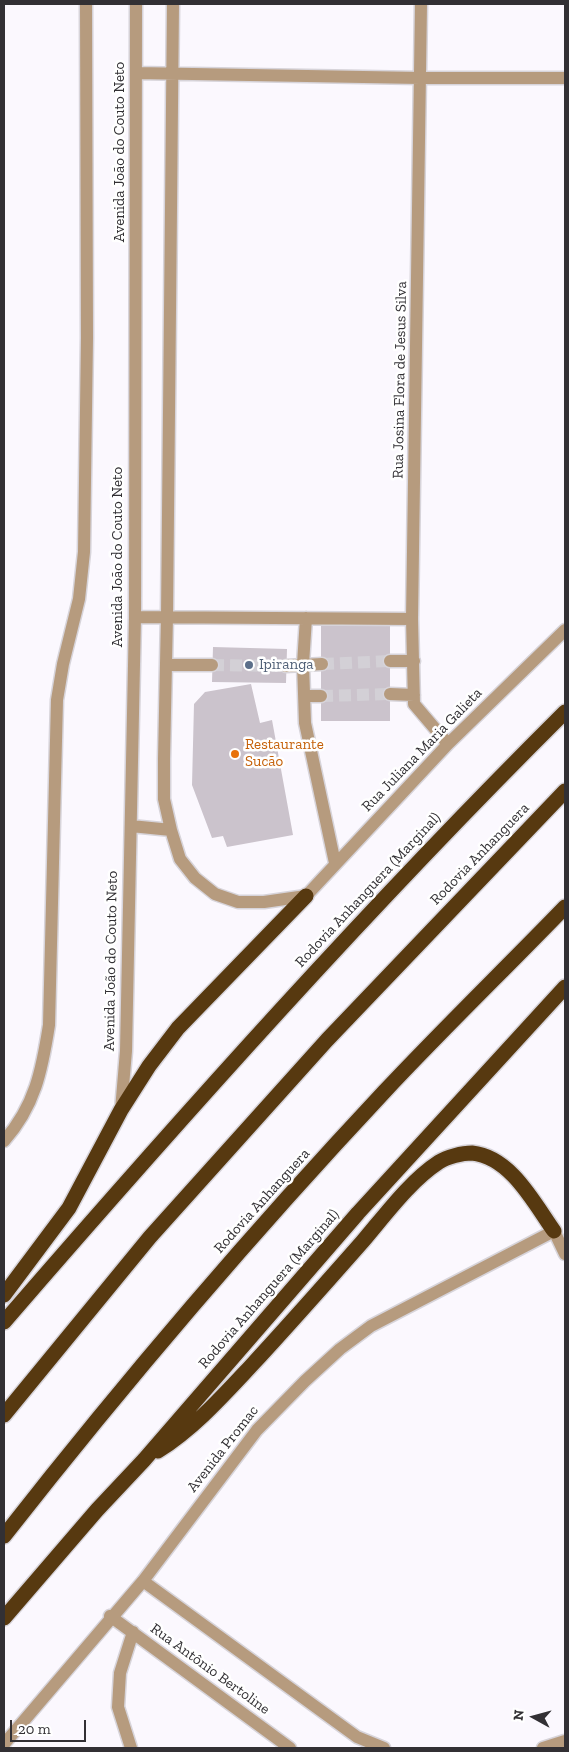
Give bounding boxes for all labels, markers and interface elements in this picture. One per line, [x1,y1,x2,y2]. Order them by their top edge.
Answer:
street label: Avenida João do Couto Neto [111,62,129,242]
street label: Rua Josina Flora de Jesus Silva [389,281,411,479]
street label: Avenida João do Couto Neto [109,467,127,647]
place label: Ipiranga [259,656,314,674]
marker: Ipiranga [243,659,255,671]
street label: Rua Juliana Maria Galieta [358,684,486,816]
place label: Restaurante Sucão [245,736,324,771]
marker: Restaurante Sucão [229,748,241,760]
street label: Rodovia Anhanguera [427,799,533,909]
street label: Rodovia Anhanguera (Marginal) [292,809,444,971]
street label: Avenida João do Couto Neto [100,871,122,1051]
street label: Rodovia Anhanguera [210,1145,314,1257]
street label: Rodovia Anhanguera (Marginal) [195,1206,343,1372]
street label: Avenida Promac [184,1402,262,1496]
street label: Rua Antônio Bertoline [147,1620,273,1718]
north arrow [509,1692,559,1742]
text: N [510,1709,528,1721]
scale bar [12,1710,89,1742]
text: 20 m [18,1720,51,1738]

